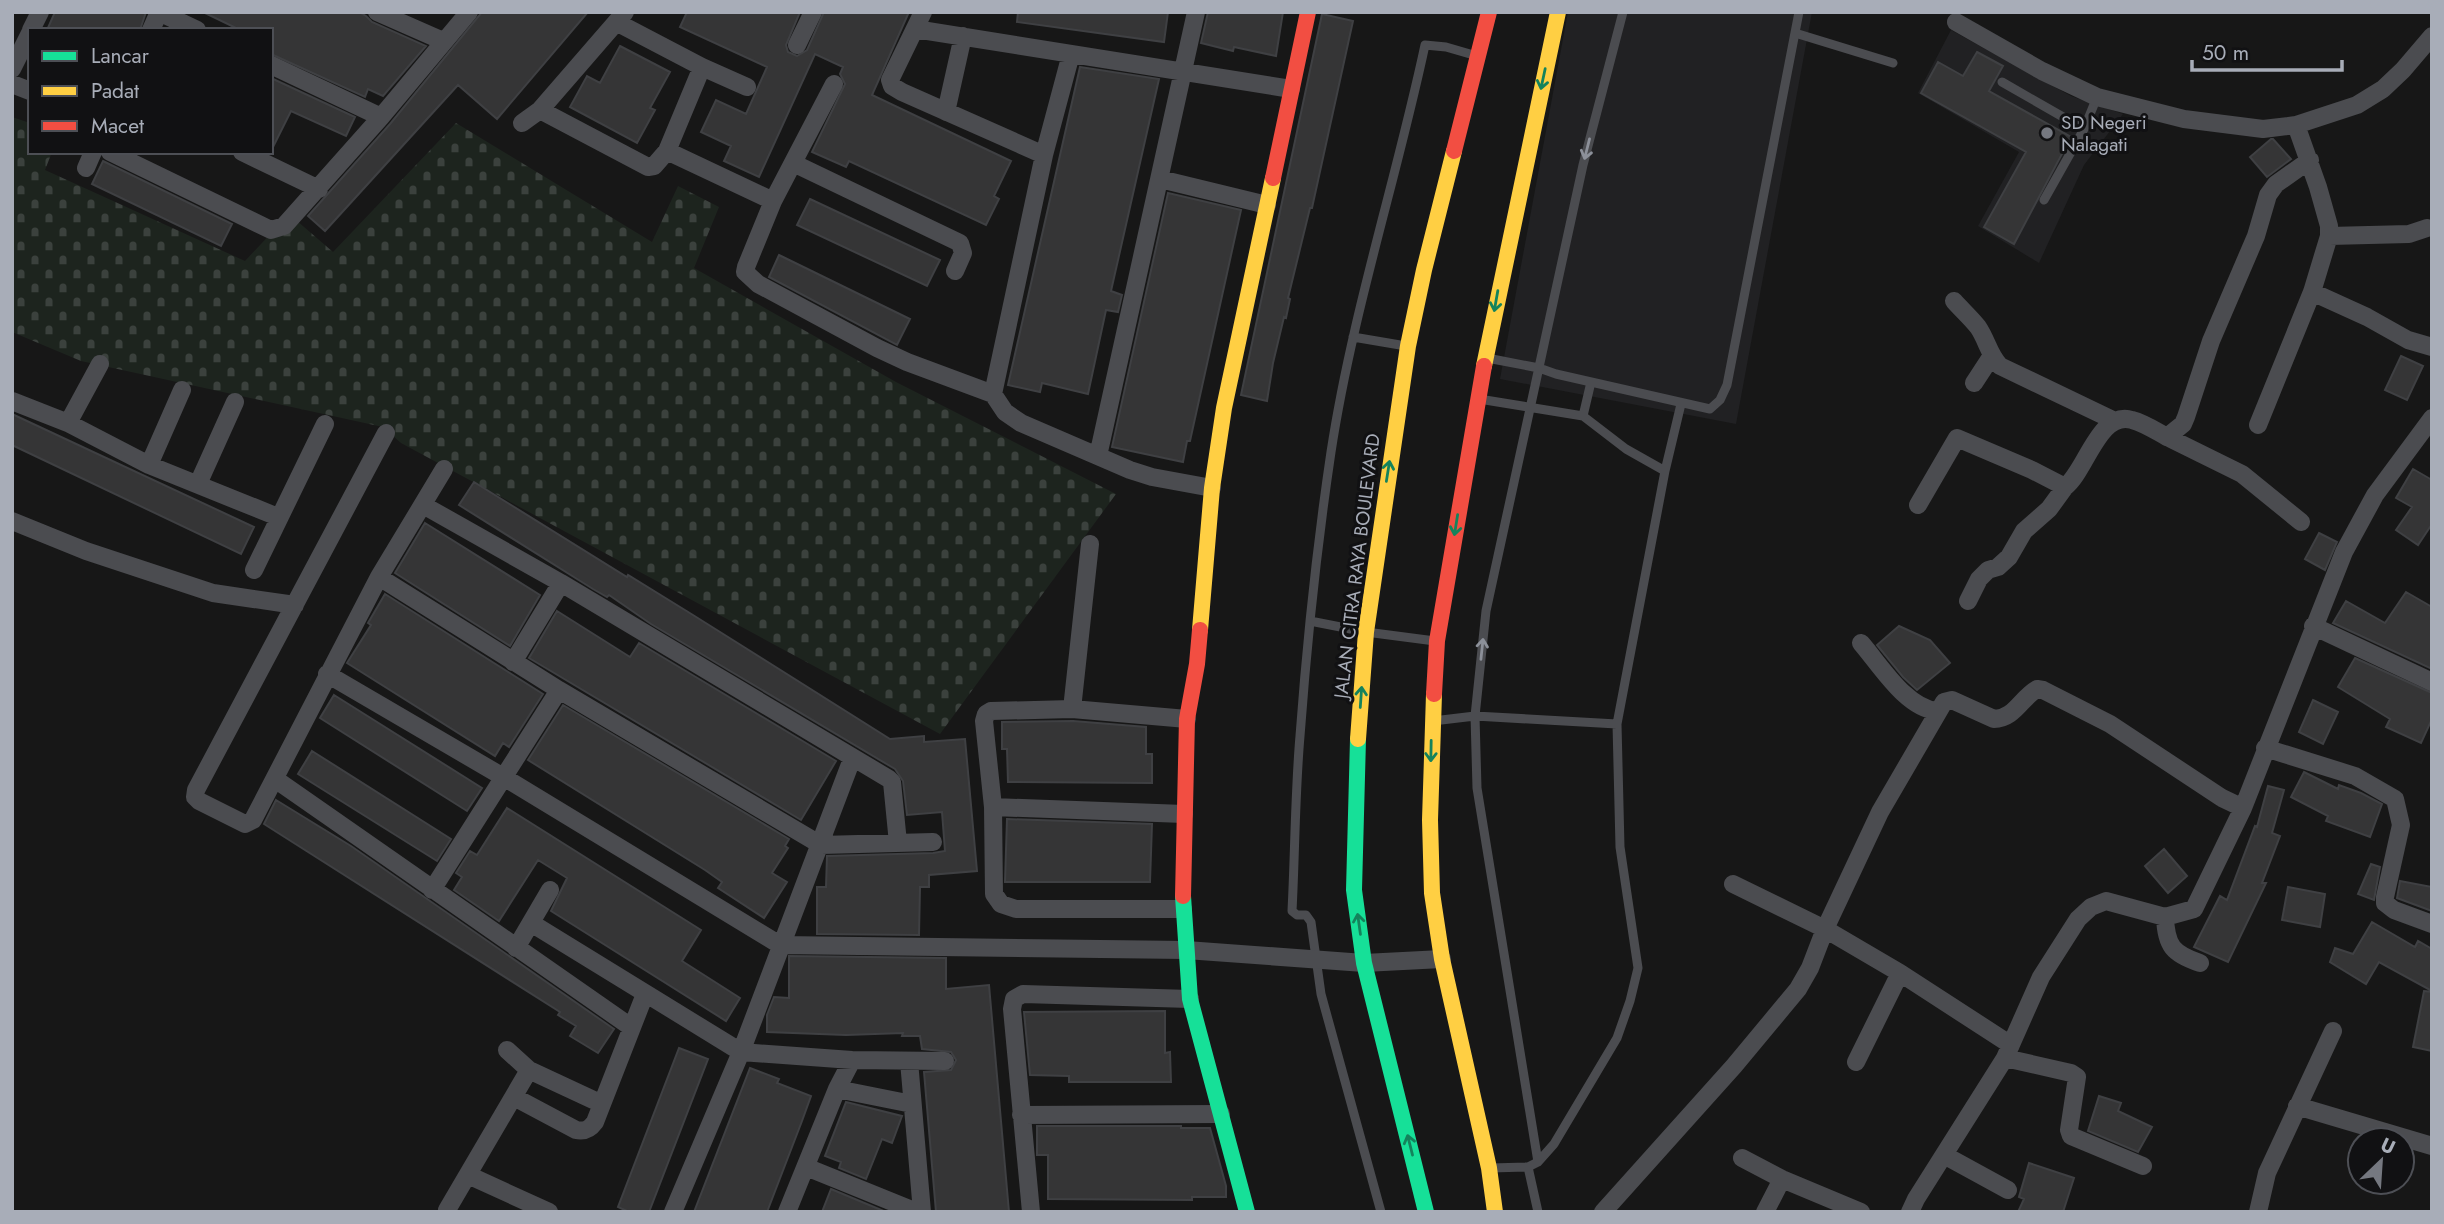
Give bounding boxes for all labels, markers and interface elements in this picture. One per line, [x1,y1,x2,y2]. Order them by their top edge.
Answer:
legend [28,28,273,154]
scale bar [2192,28,2342,72]
text: 50 m [2202,38,2249,68]
text: Lancar [91,41,150,71]
one-way arrow [1536,67,1549,90]
text: Padat [91,76,139,106]
place label: SD Negeri Nalagati [2061,109,2147,158]
text: Macet [91,111,144,141]
marker: SD Negeri Nalagati [2039,125,2055,141]
one-way arrow [1580,138,1593,160]
one-way arrow [1489,290,1502,312]
street label: JALAN CITRA RAYA BOULEVARD [1327,432,1387,703]
one-way arrow [1382,460,1395,483]
one-way arrow [1449,513,1462,536]
one-way arrow [1476,638,1489,660]
one-way arrow [1355,686,1368,709]
one-way arrow [1425,739,1438,762]
one-way arrow [1352,913,1365,936]
north arrow [2346,1126,2416,1196]
text: U [2376,1131,2400,1161]
one-way arrow [1403,1134,1416,1157]

